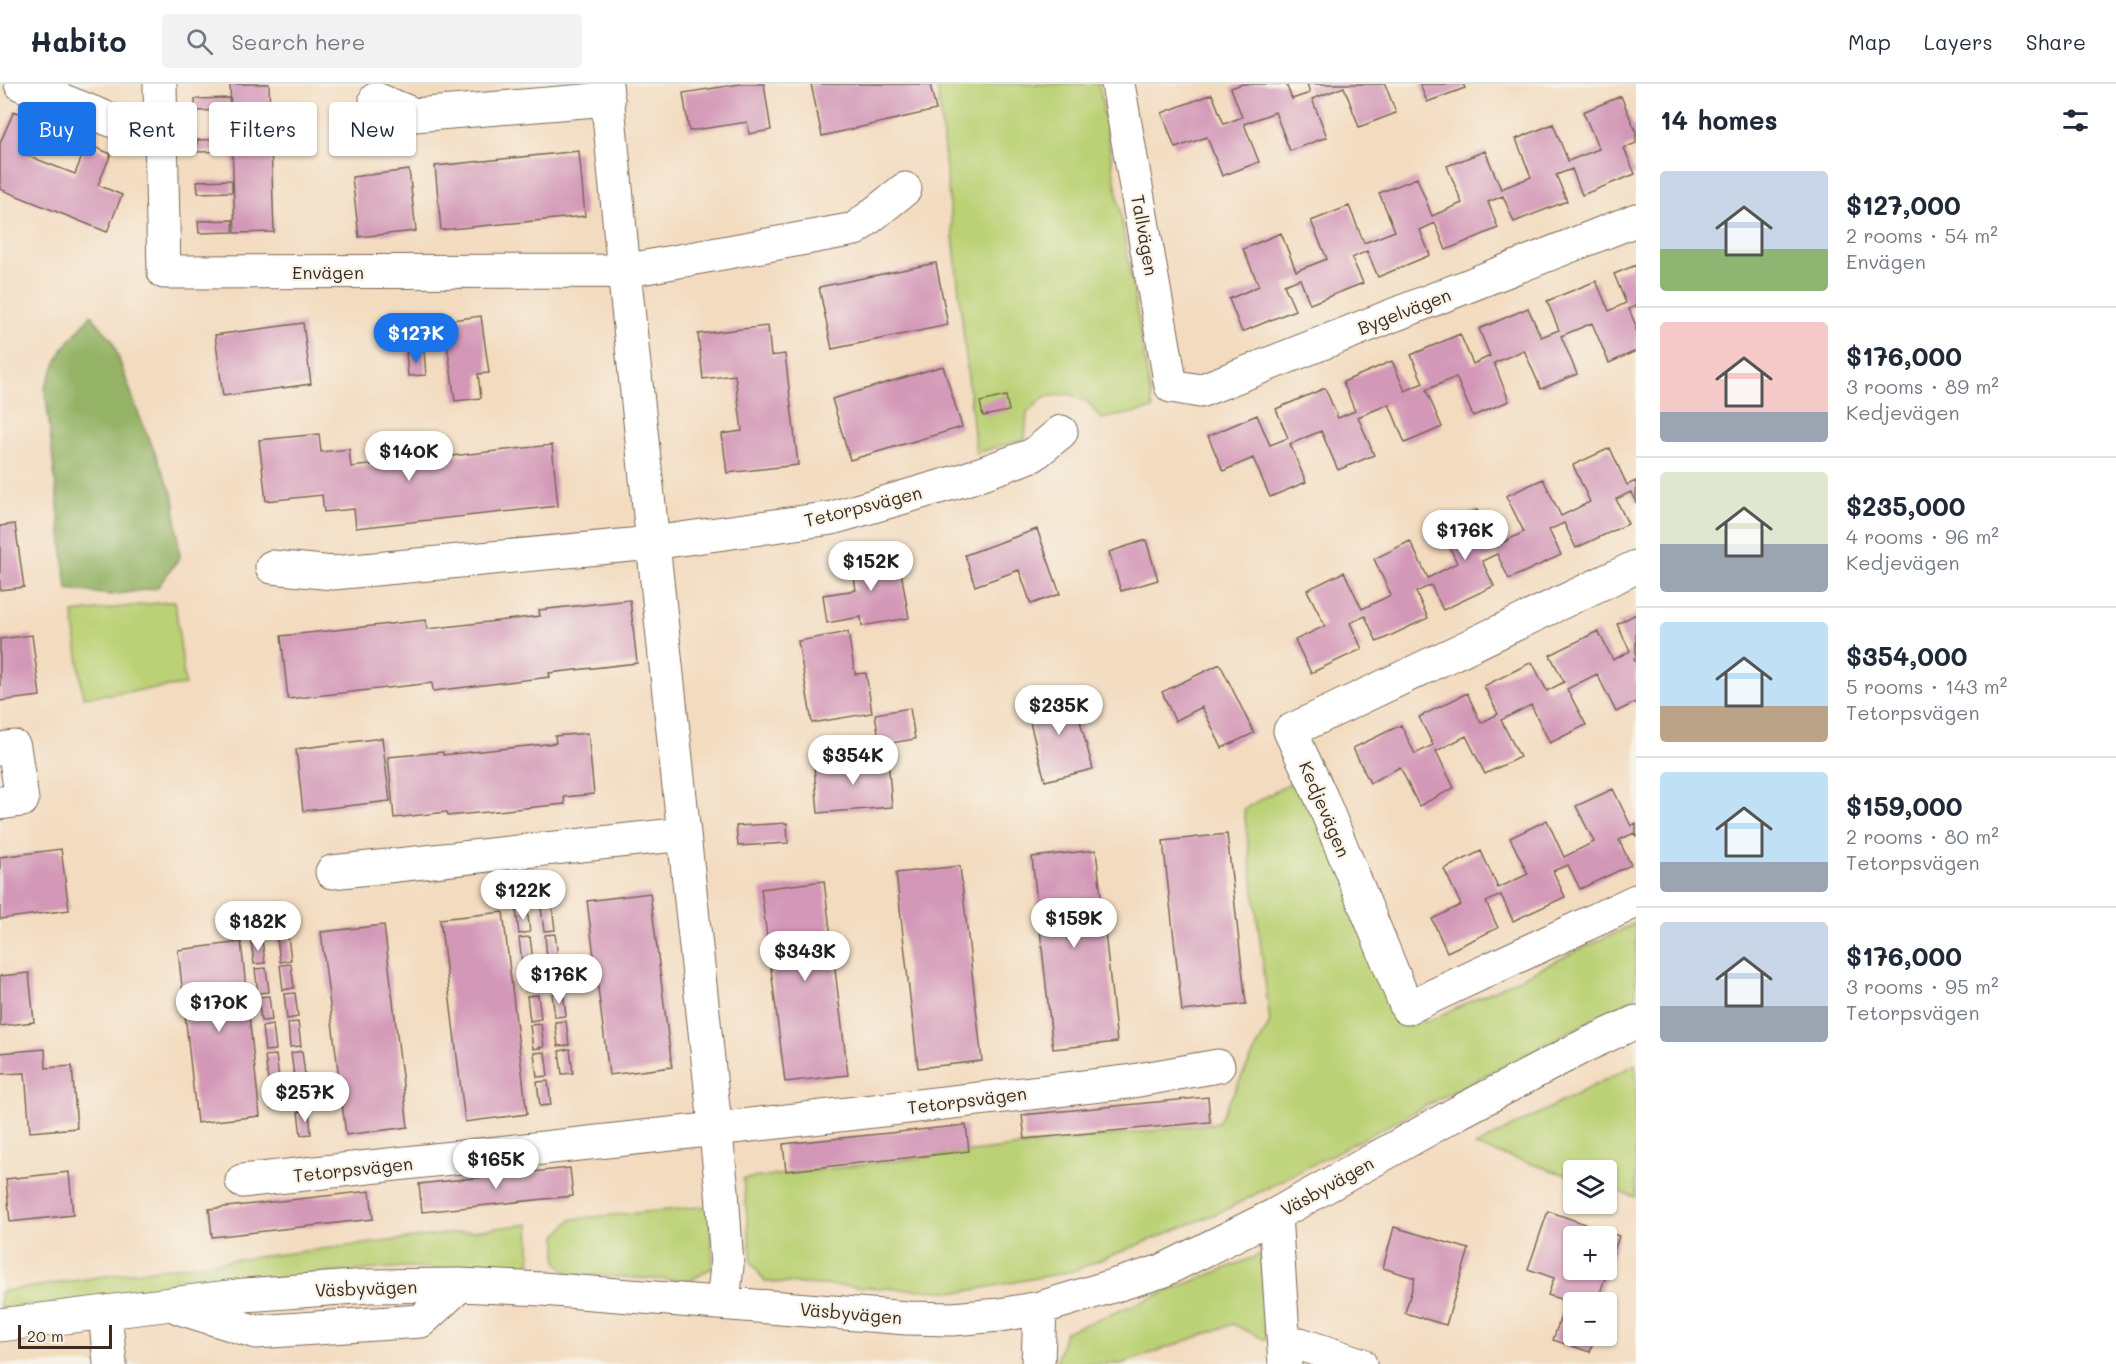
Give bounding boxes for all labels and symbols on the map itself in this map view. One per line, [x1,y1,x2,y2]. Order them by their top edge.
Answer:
street label: Tallvägen [1126,193,1164,277]
street label: Envägen [292,260,364,284]
street label: Bygelvägen [1354,282,1454,340]
pin: $127K [374,313,458,364]
pin: $140K [367,431,451,482]
street label: Tetorpsvägen [802,480,924,532]
pin: $176K [1423,510,1507,561]
pin: $152K [829,541,913,592]
pin: $235K [1017,685,1101,736]
pin: $354K [811,735,895,786]
street label: Kedjevägen [1294,757,1356,861]
pin: $122K [481,870,565,921]
pin: $159K [1032,898,1116,949]
pin: $182K [216,901,300,952]
pin: $343K [763,931,847,982]
pin: $176K [517,954,601,1005]
pin: $170K [177,982,261,1033]
pin: $257K [263,1072,347,1123]
street label: Tetorpsvägen [906,1081,1028,1119]
pin: $165K [454,1139,538,1190]
street label: Tetorpsvägen [292,1151,414,1187]
street label: Väsbyvägen [1276,1151,1378,1221]
street label: Väsbyvägen [314,1274,418,1302]
street label: Väsbyvägen [799,1297,903,1329]
scale bar [18,1322,112,1350]

